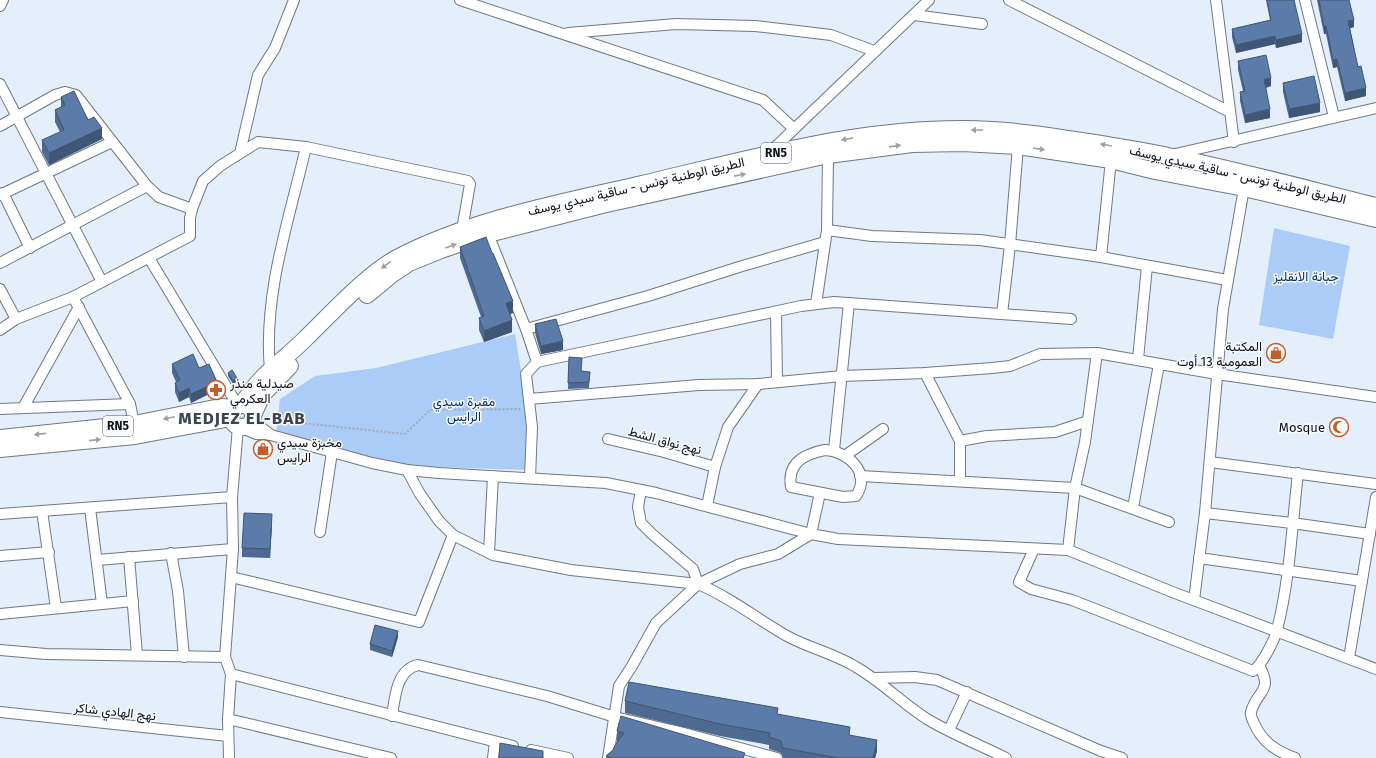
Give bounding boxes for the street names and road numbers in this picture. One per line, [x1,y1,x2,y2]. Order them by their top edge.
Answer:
street label: الطريق الوطنية تونس - ساقية سيدي يوسف [1127,142,1348,210]
road number: RN5 [761,143,791,163]
street label: الطريق الوطنية تونس - ساقية سيدي يوسف [526,154,747,222]
road number: RN5 [103,416,133,436]
street label: نهج نواق الشط [626,424,703,459]
street label: نهج الهادي شاكر [72,700,157,726]

